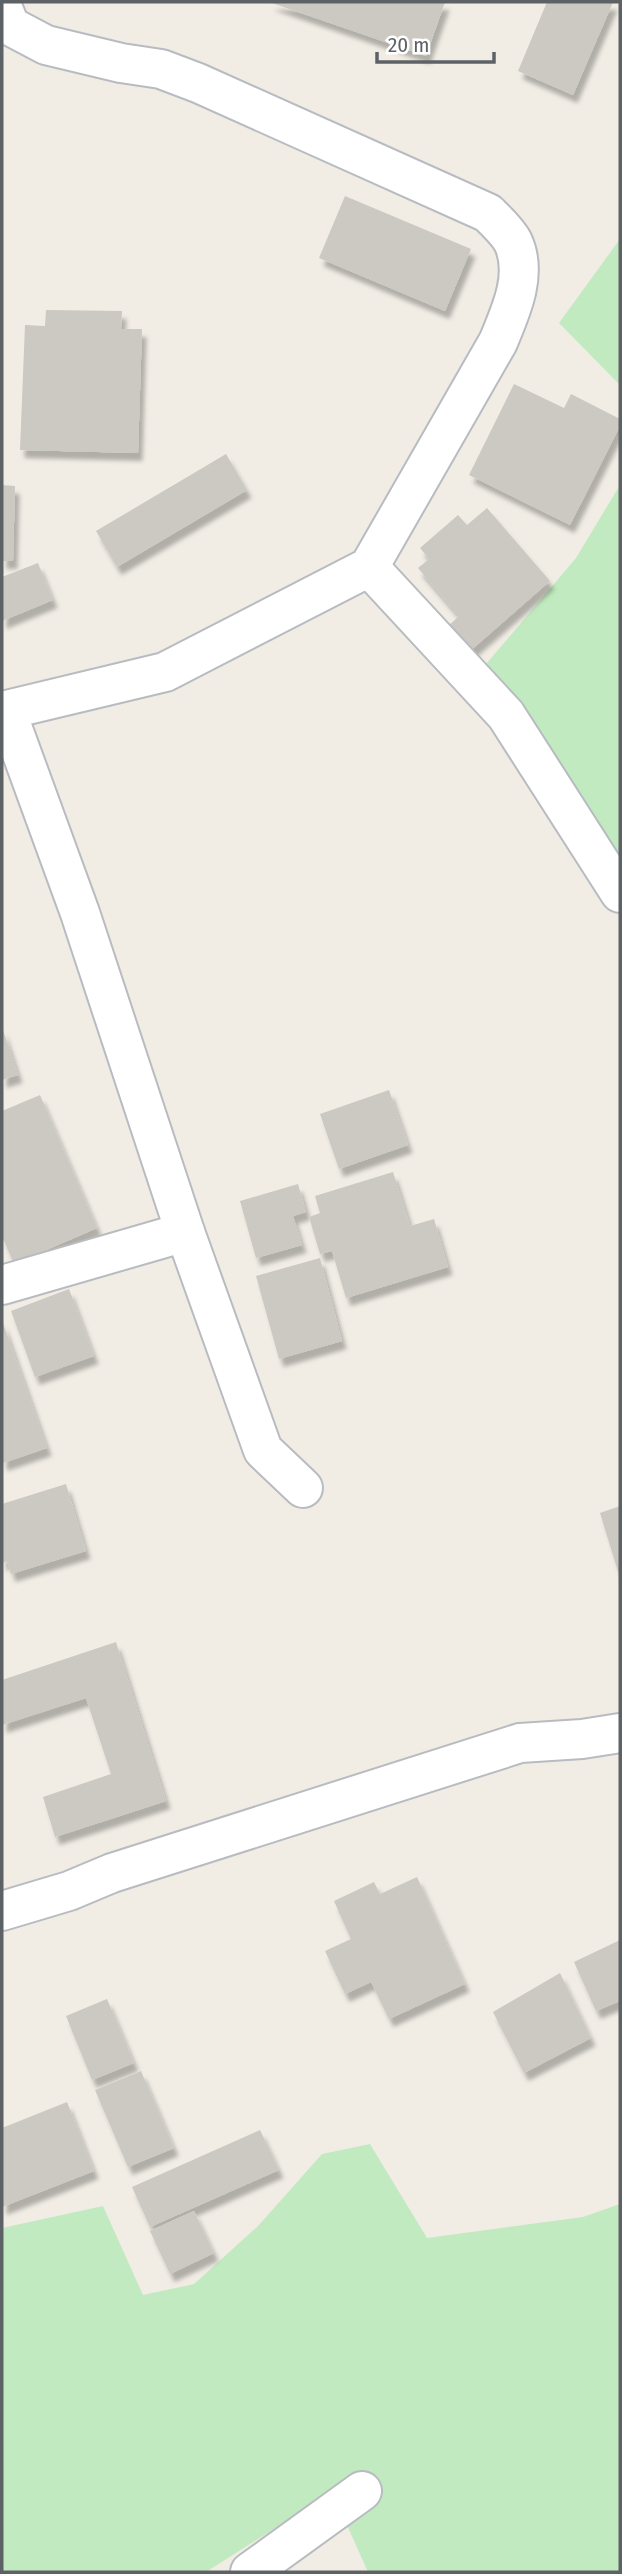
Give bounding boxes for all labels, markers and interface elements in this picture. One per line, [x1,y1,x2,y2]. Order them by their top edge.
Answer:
scale bar [377,21,494,65]
text: 20 m [388,32,429,58]

